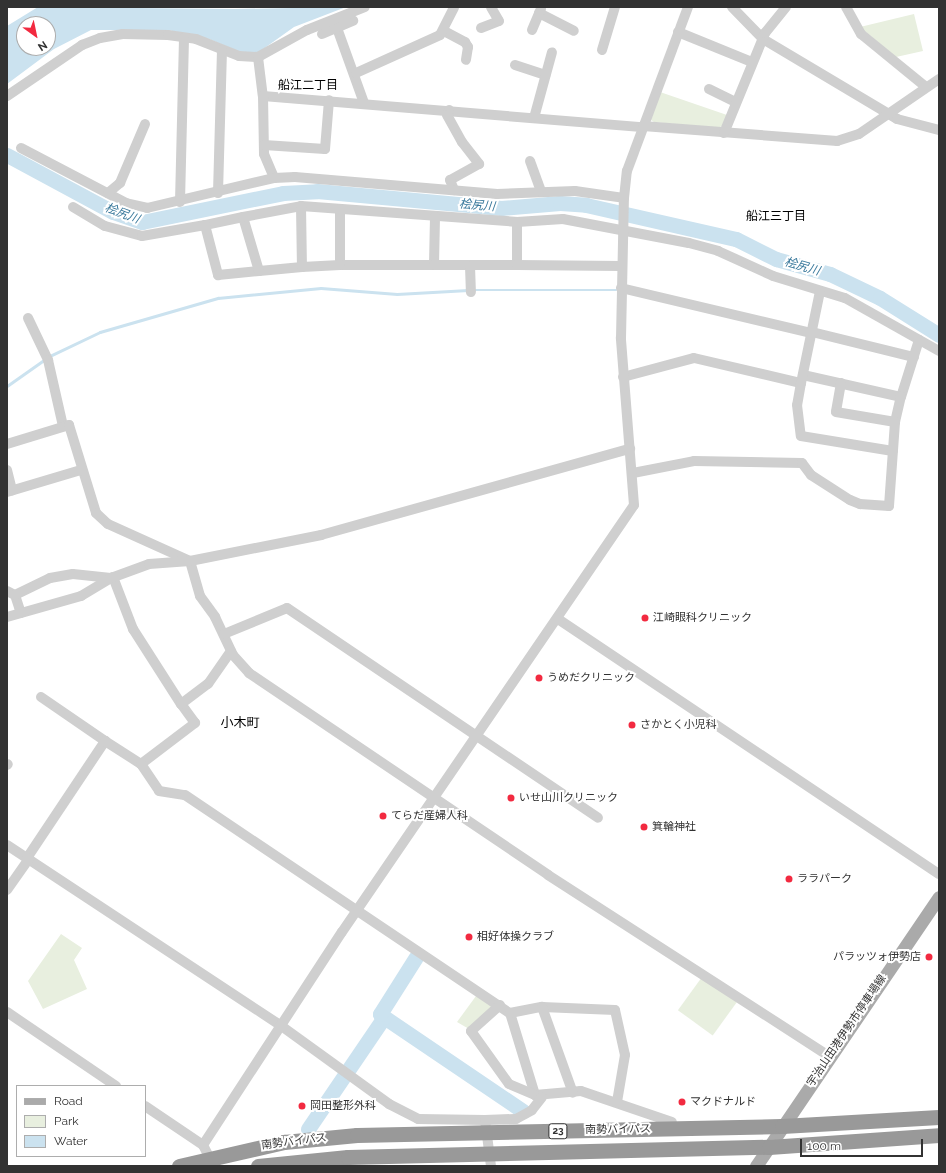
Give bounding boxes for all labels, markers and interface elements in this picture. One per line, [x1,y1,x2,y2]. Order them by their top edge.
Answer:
north arrow [16,16,56,56]
text: N [35,38,49,53]
district label: 船江二丁目 [278,79,338,93]
water label: 桧尻川 [458,197,496,215]
water label: 桧尻川 [103,201,141,227]
district label: 船江三丁目 [746,210,806,224]
water label: 桧尻川 [783,255,821,279]
place label: 江崎眼科クリニック [653,611,752,625]
marker: 江崎眼科クリニック [640,613,650,623]
place label: うめだクリニック [547,671,635,685]
marker: うめだクリニック [534,673,544,683]
district label: 小木町 [221,715,259,731]
place label: さかとく小児科 [640,718,717,732]
marker: さかとく小児科 [627,720,637,730]
place label: いせ山川クリニック [519,791,618,805]
marker: いせ山川クリニック [506,793,516,803]
place label: てらだ産婦人科 [391,809,468,823]
marker: てらだ産婦人科 [378,811,388,821]
place label: 箕輪神社 [652,820,696,834]
marker: 箕輪神社 [639,822,649,832]
place label: ララパーク [797,872,852,886]
marker: ララパーク [784,874,794,884]
place label: 相好体操クラブ [477,930,554,944]
marker: 相好体操クラブ [464,932,474,942]
place label: パラッツォ伊勢店 [833,950,921,964]
marker: パラッツォ伊勢店 [924,952,934,962]
street label: 宇治山田港伊勢市停車場線 [805,973,889,1089]
legend [16,1085,146,1157]
text: Road [54,1094,83,1108]
place label: マクドナルド [690,1095,756,1109]
marker: マクドナルド [677,1097,687,1107]
place label: 岡田整形外科 [310,1099,376,1113]
marker: 岡田整形外科 [297,1101,307,1111]
text: Park [54,1114,79,1128]
road number: 23 [548,1123,568,1139]
street label: 南勢バイパス [585,1123,651,1137]
street label: 南勢バイパス [260,1131,328,1153]
scale bar [802,1131,925,1157]
text: Water [54,1134,88,1148]
text: 100 m [807,1139,841,1153]

